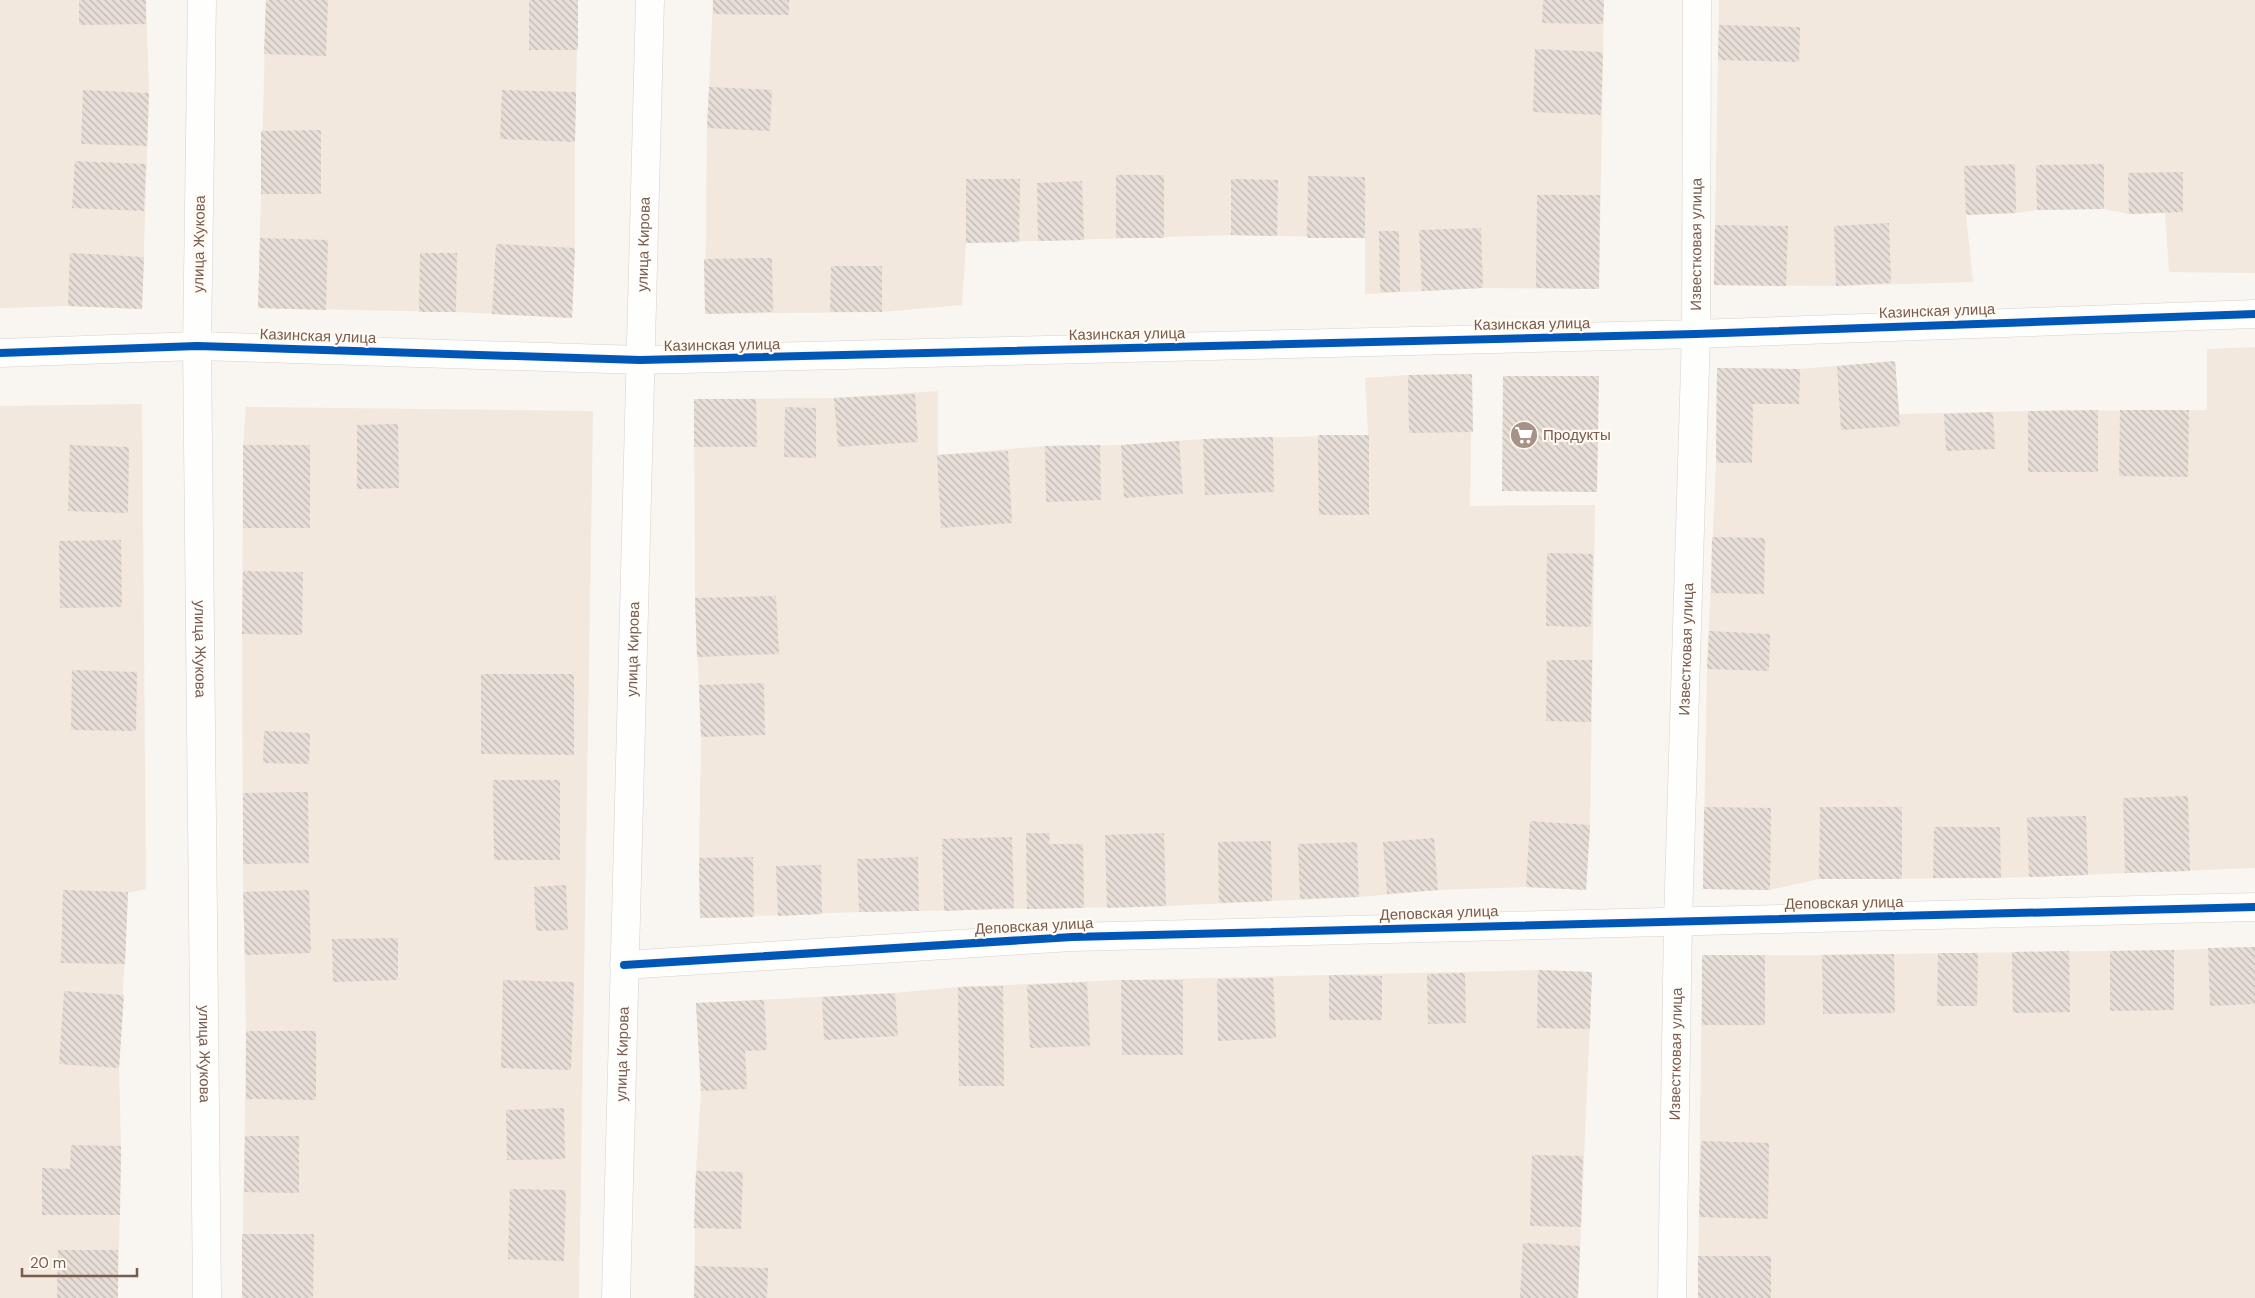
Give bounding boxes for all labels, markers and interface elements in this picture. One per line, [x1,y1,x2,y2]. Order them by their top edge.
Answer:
street label: Известковая улица [1686,177,1706,311]
street label: улица Жукова [188,194,210,293]
street label: улица Кирова [632,196,655,292]
street label: Казинская улица [1878,299,1996,323]
street label: Казинская улица [1474,313,1591,335]
street label: Казинская улица [1069,323,1186,345]
street label: Казинская улица [259,324,377,348]
street label: Казинская улица [664,334,781,356]
supermarket icon: Продукты [1509,420,1539,450]
place label: Продукты [1543,425,1611,445]
street label: Известковая улица [1674,582,1698,716]
street label: улица Жукова [190,600,211,699]
street label: улица Кирова [622,601,644,697]
street label: Деповская улица [1784,892,1904,914]
street label: Деповская улица [1379,901,1499,925]
street label: Деповская улица [974,913,1095,939]
street label: Известковая улица [1665,987,1687,1121]
street label: улица Жукова [194,1005,215,1104]
street label: улица Кирова [611,1006,634,1102]
scale bar [22,1246,138,1278]
text: 20 m [30,1253,66,1273]

